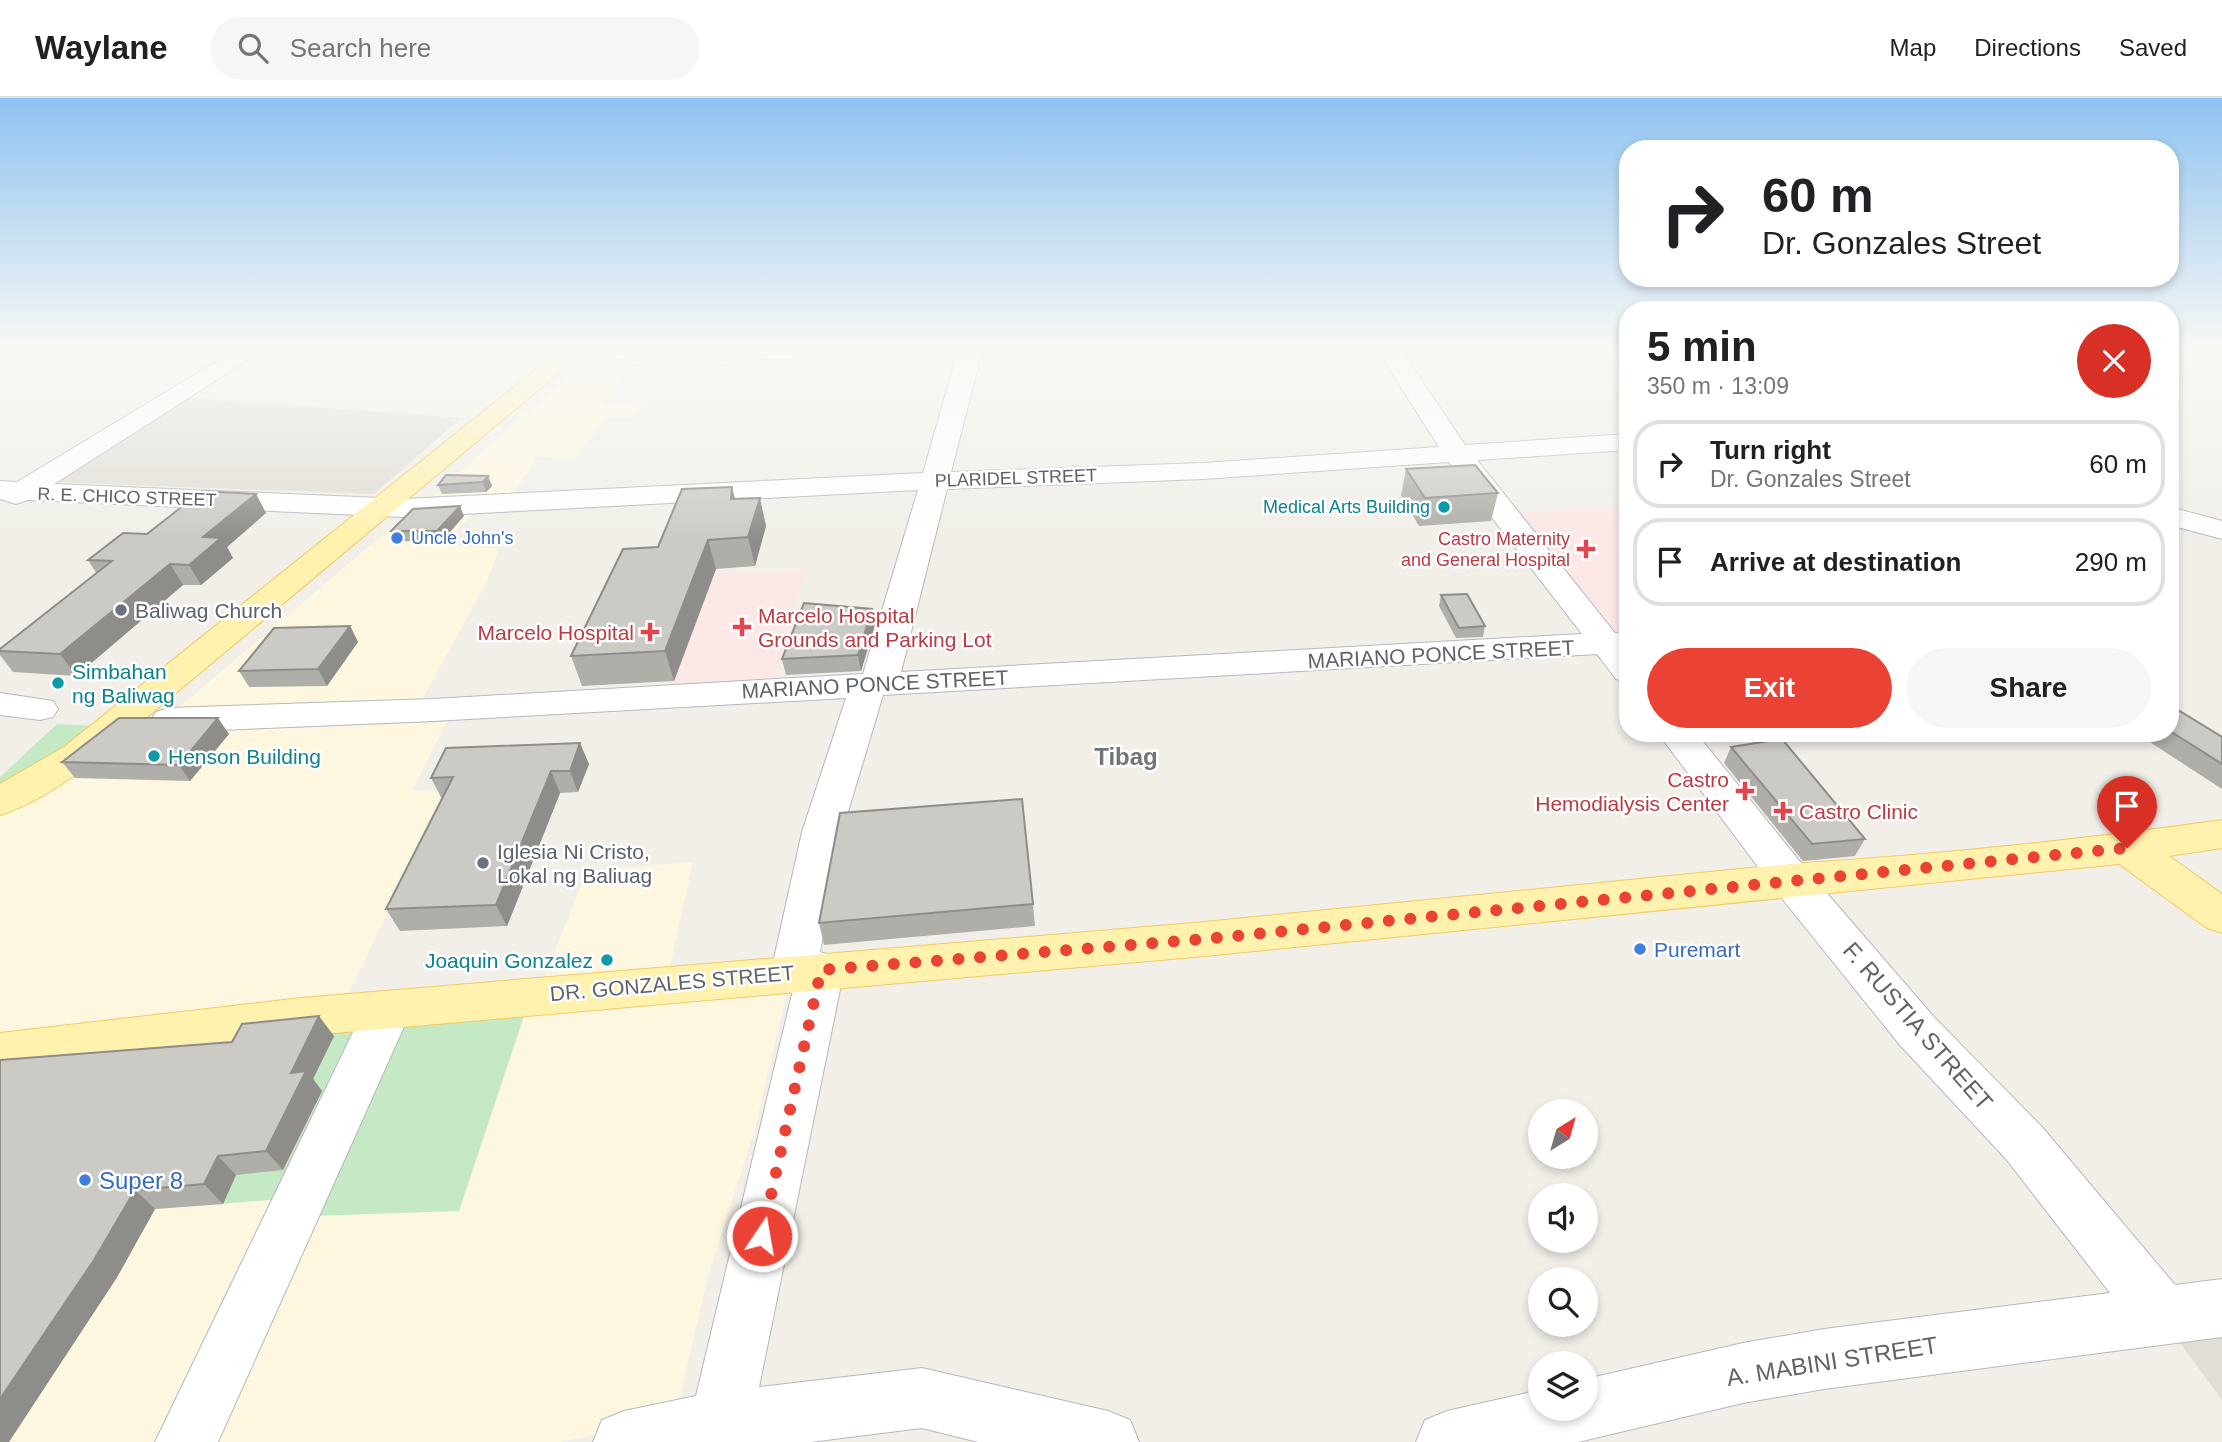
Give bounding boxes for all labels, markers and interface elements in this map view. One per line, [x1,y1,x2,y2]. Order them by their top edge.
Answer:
search box [210,17,700,80]
text: Waylane [35,29,168,66]
icon: search [234,29,272,67]
text: Search here [290,33,431,63]
text: Map [1890,34,1936,61]
text: Directions [1974,34,2081,61]
text: Saved [2119,34,2187,61]
icon: right [1647,168,1738,259]
text: 60 m [1762,168,1874,222]
text: Dr. Gonzales Street [1762,225,2041,261]
text: 5 min [1647,323,1757,370]
button: close [2077,324,2151,398]
text: 350 m · 13:09 [1647,373,1789,399]
text: Turn right [1710,435,1831,465]
icon: right [1651,445,1689,483]
text: 60 m [2089,449,2147,479]
street label: PLARIDEL STREET [935,465,1097,491]
text: Dr. Gonzales Street [1710,466,1911,492]
street label: R. E. CHICO STREET [37,484,217,510]
place label: Medical Arts Building [1263,497,1430,517]
marker: Medical Arts Building [1436,499,1452,515]
place label: Uncle John's [411,528,514,548]
place label: Castro Maternity and General Hospital [1401,529,1570,570]
marker: Uncle John's [389,530,405,546]
marker: Castro Maternity and General Hospital [1576,539,1596,559]
icon: arrive [1651,543,1689,581]
text: Arrive at destination [1710,547,1961,577]
text: 290 m [2075,547,2147,577]
place label: Baliwag Church [135,599,282,622]
marker: Baliwag Church [113,602,129,618]
place label: Marcelo Hospital Grounds and Parking Lot [758,604,992,651]
marker: Marcelo Hospital Grounds and Parking Lot [732,617,752,637]
place label: Marcelo Hospital [478,621,634,644]
marker: Marcelo Hospital [640,622,660,642]
street label: MARIANO PONCE STREET [1307,636,1575,672]
button: Exit [1647,648,1892,728]
button: Share [1906,648,2151,728]
place label: Simbahan ng Baliwag [72,660,175,707]
street label: MARIANO PONCE STREET [741,666,1009,702]
marker: Simbahan ng Baliwag [50,675,66,691]
district label: Tibag [1094,743,1158,770]
place label: Henson Building [168,745,321,768]
marker: Henson Building [146,748,162,764]
place label: Castro Hemodialysis Center [1535,768,1729,815]
pin [2097,776,2157,848]
marker: Castro Hemodialysis Center [1735,781,1755,801]
icon: arrive [2108,787,2146,825]
place label: Castro Clinic [1799,800,1918,823]
marker: Castro Clinic [1773,801,1793,821]
place label: Iglesia Ni Cristo, Lokal ng Baliuag [497,840,652,887]
marker: Iglesia Ni Cristo, Lokal ng Baliuag [475,855,491,871]
street label: F. RUSTIA STREET [1838,937,1998,1116]
place label: Puremart [1654,938,1741,961]
marker: Puremart [1632,941,1648,957]
place label: Joaquin Gonzalez [425,949,593,972]
marker: Joaquin Gonzalez [599,952,615,968]
street label: DR. GONZALES STREET [549,961,795,1005]
north arrow [1528,1099,1598,1169]
map controls [1528,1099,1598,1421]
place label: Super 8 [99,1167,183,1194]
marker: Super 8 [77,1172,93,1188]
button: sound [1528,1183,1598,1253]
position arrow [725,1199,799,1273]
button: search [1528,1267,1598,1337]
street label: A. MABINI STREET [1725,1331,1940,1391]
button: layers [1528,1351,1598,1421]

